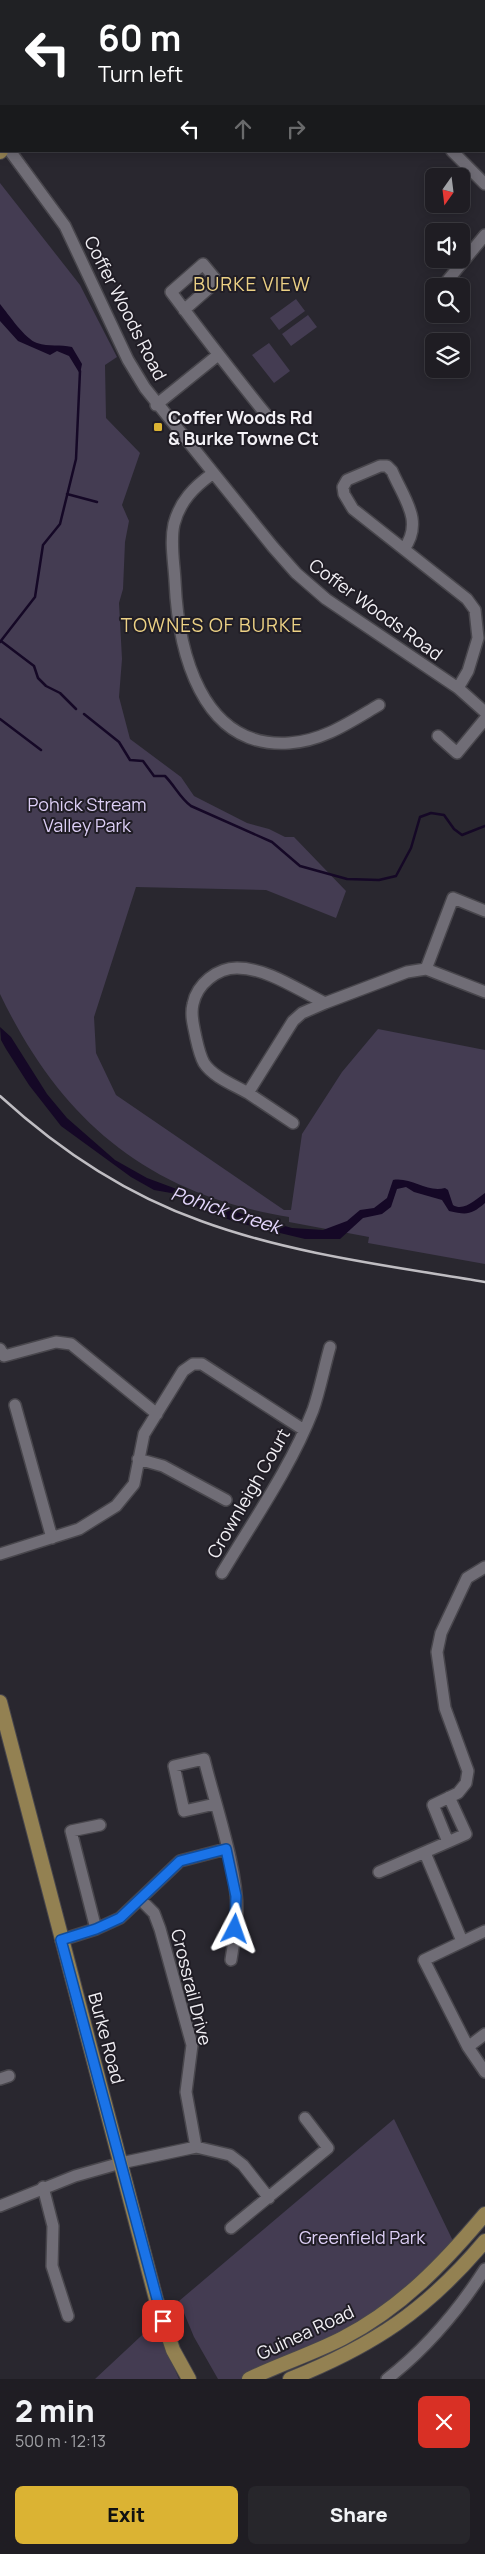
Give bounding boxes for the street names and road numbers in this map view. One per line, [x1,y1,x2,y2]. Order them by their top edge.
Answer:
street label: Coffer Woods Road [79,232,173,384]
street label: Coffer Woods Road [305,553,447,665]
street label: Crownleigh Court [201,1424,295,1562]
street label: Crossrail Drive [166,1926,218,2048]
street label: Burke Road [83,1990,131,2086]
street label: Guinea Road [252,2299,358,2365]

